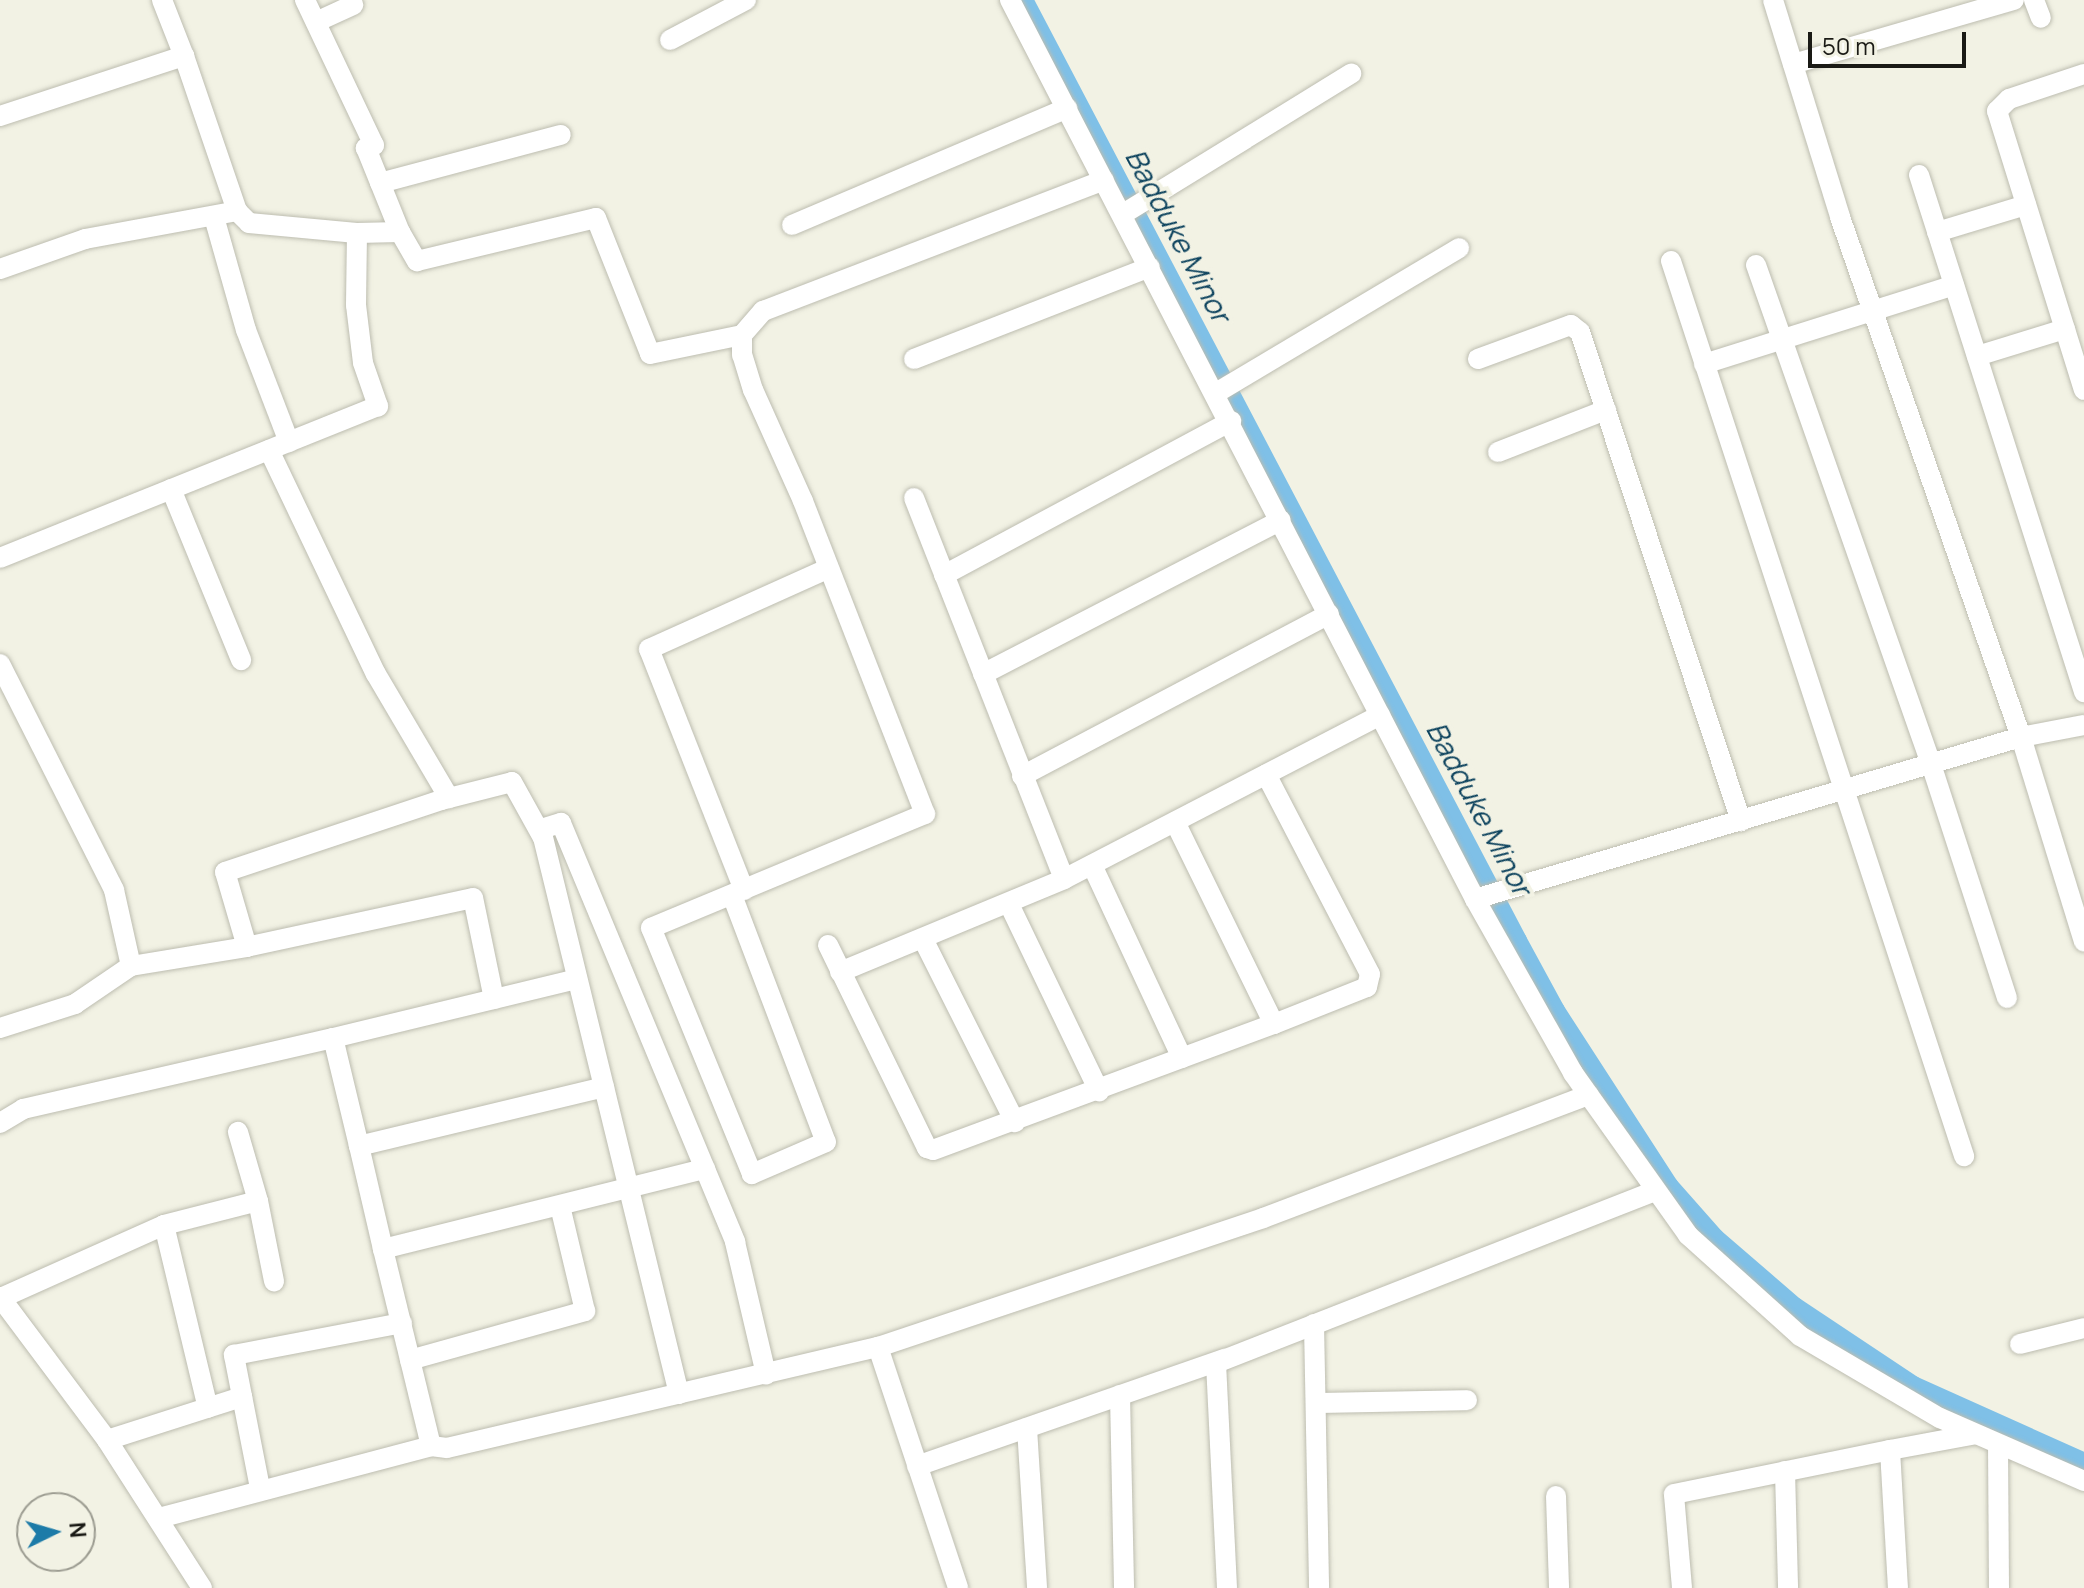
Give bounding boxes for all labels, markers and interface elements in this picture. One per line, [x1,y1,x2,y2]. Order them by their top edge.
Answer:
scale bar [1812,16,1970,66]
text: 50 m [1822,29,1876,62]
water label: Badduke Minor [1119,143,1239,327]
water label: Badduke Minor [1420,716,1540,900]
north arrow [16,1492,96,1572]
text: N [62,1521,94,1539]

